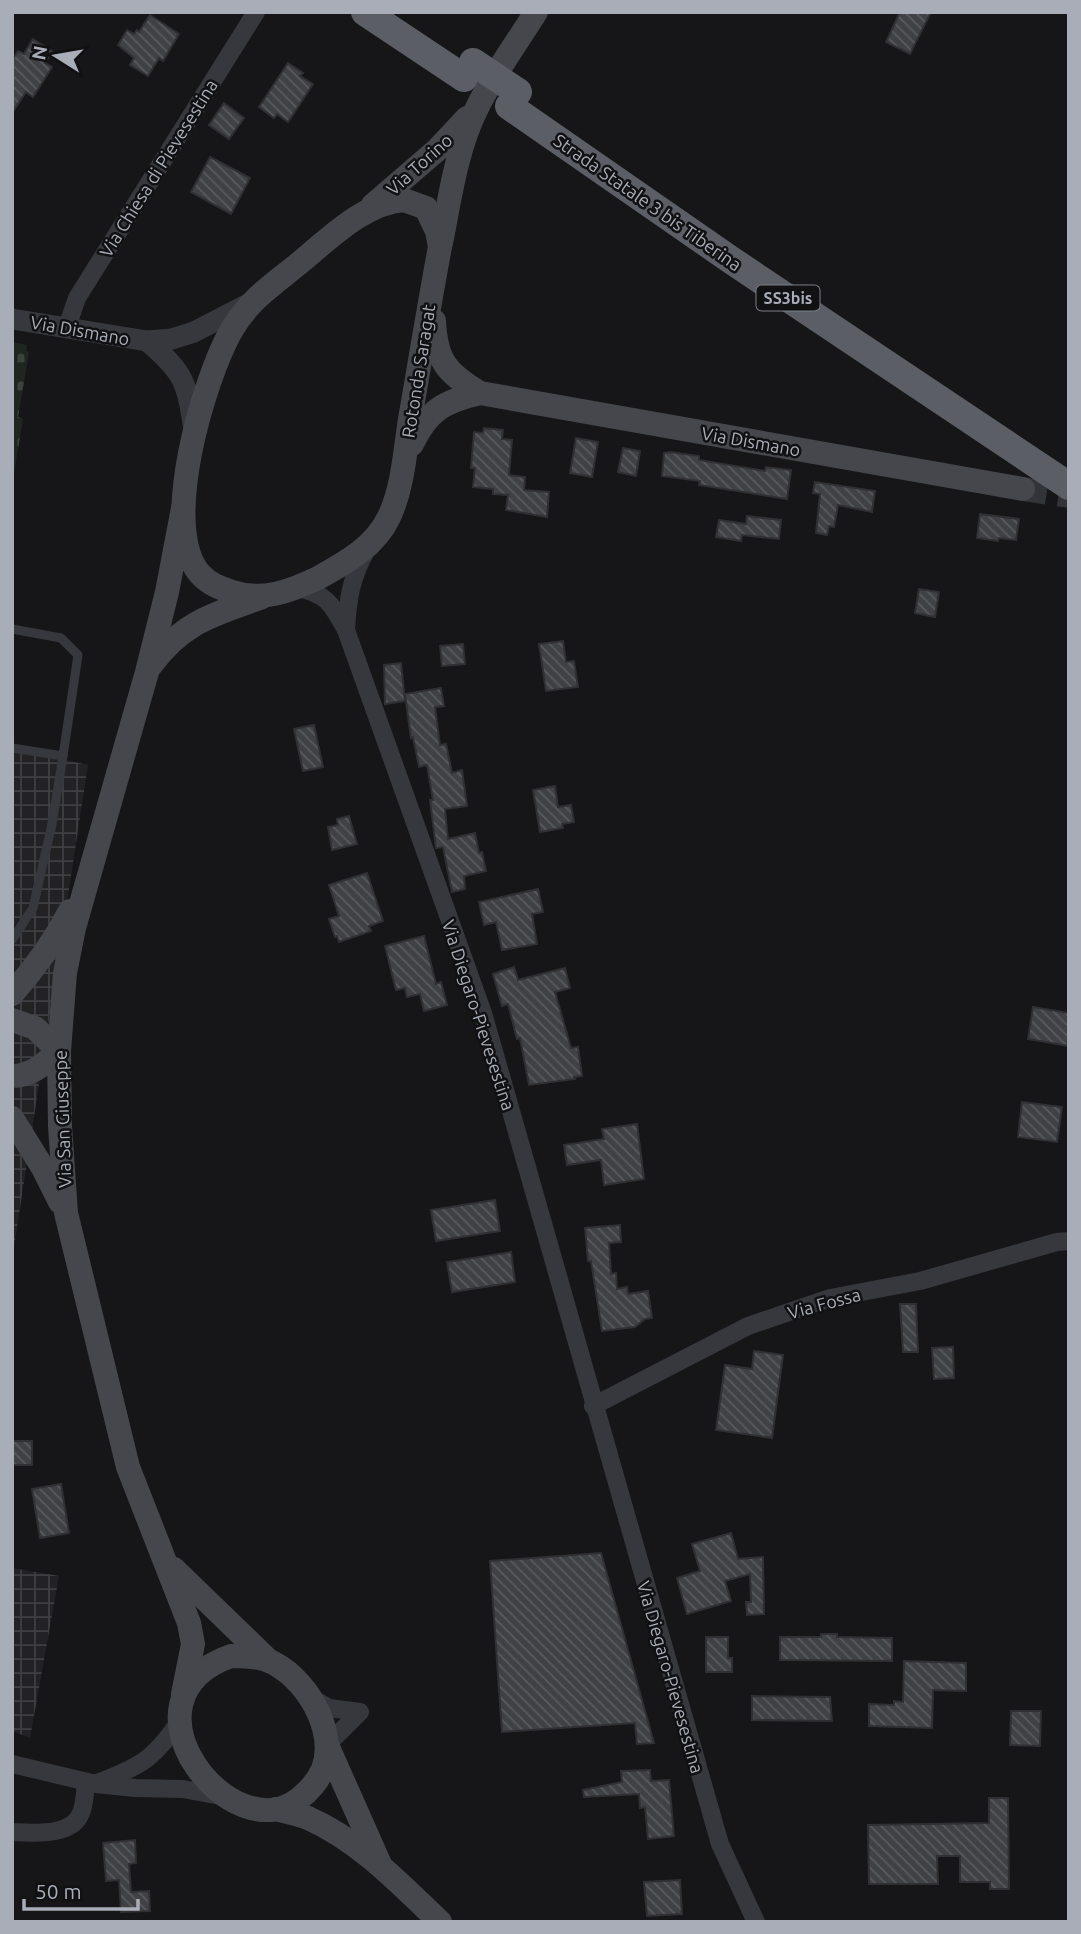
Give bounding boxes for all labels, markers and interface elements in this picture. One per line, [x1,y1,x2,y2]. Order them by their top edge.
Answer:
north arrow [21,21,91,91]
text: N [27,44,51,62]
street label: Via Chiesa di Pievesestina [95,75,221,261]
street label: Via Torino [382,129,456,199]
street label: Strada Statale 3 bis Tiberina [550,129,746,275]
road number: SS3bis [756,286,820,310]
street label: Rotonda Saragat [398,303,438,439]
street label: Via Dismano [29,311,131,349]
street label: Via Dismano [700,422,802,460]
street label: Via Diegaro-Pievesestina [439,917,519,1113]
street label: Via San Giuseppe [50,1050,74,1188]
street label: Via Fossa [785,1284,863,1322]
street label: Via Diegaro-Pievesestina [634,1578,708,1776]
scale bar [24,1868,138,1912]
text: 50 m [35,1879,82,1903]

